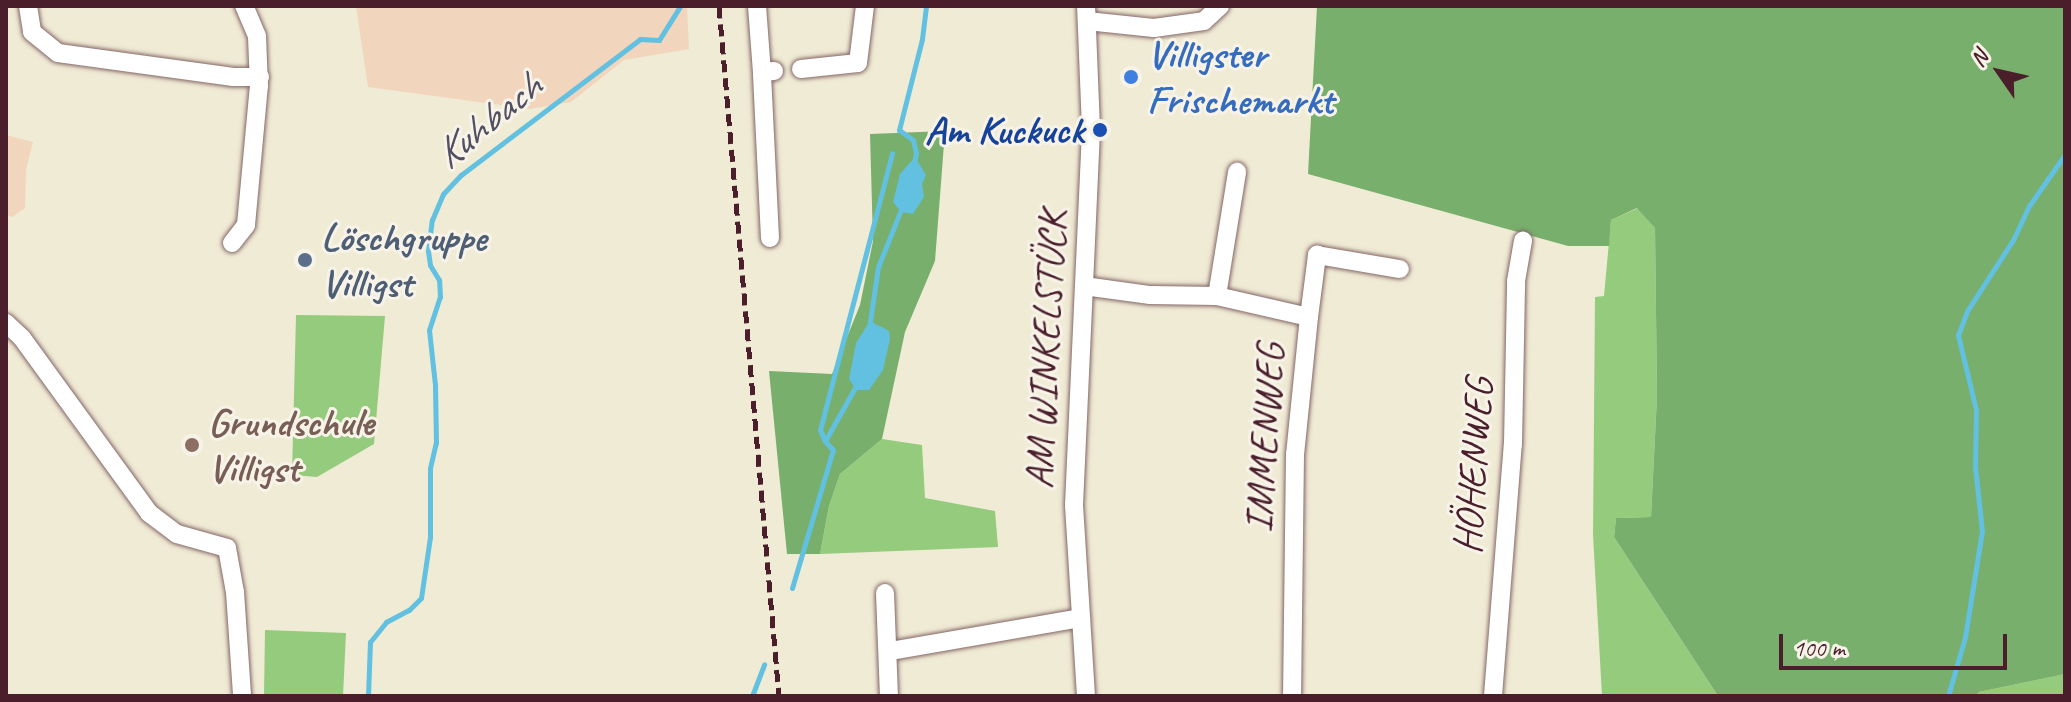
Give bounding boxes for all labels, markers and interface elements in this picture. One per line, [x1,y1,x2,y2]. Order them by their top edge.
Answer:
place label: Villigster Frischemarkt [1147,30,1333,124]
north arrow [1959,32,2039,112]
text: N [1964,45,1995,72]
water label: Kuhbach [424,62,552,180]
marker: Villigster Frischemarkt [1122,68,1140,86]
place label: Am Kuckuck [924,106,1084,154]
marker: Am Kuckuck [1091,121,1109,139]
street label: AM WINKELSTÜCK [1014,209,1076,491]
place label: Löschgruppe Villigst [321,213,486,307]
marker: Löschgruppe Villigst [296,251,314,269]
street label: IMMENWEG [1233,342,1295,534]
street label: HÖHENWEG [1443,377,1503,555]
place label: Grundschule Villigst [208,398,374,492]
marker: Grundschule Villigst [183,436,201,454]
scale bar [1783,618,2011,668]
text: 100 m [1793,633,1845,663]

